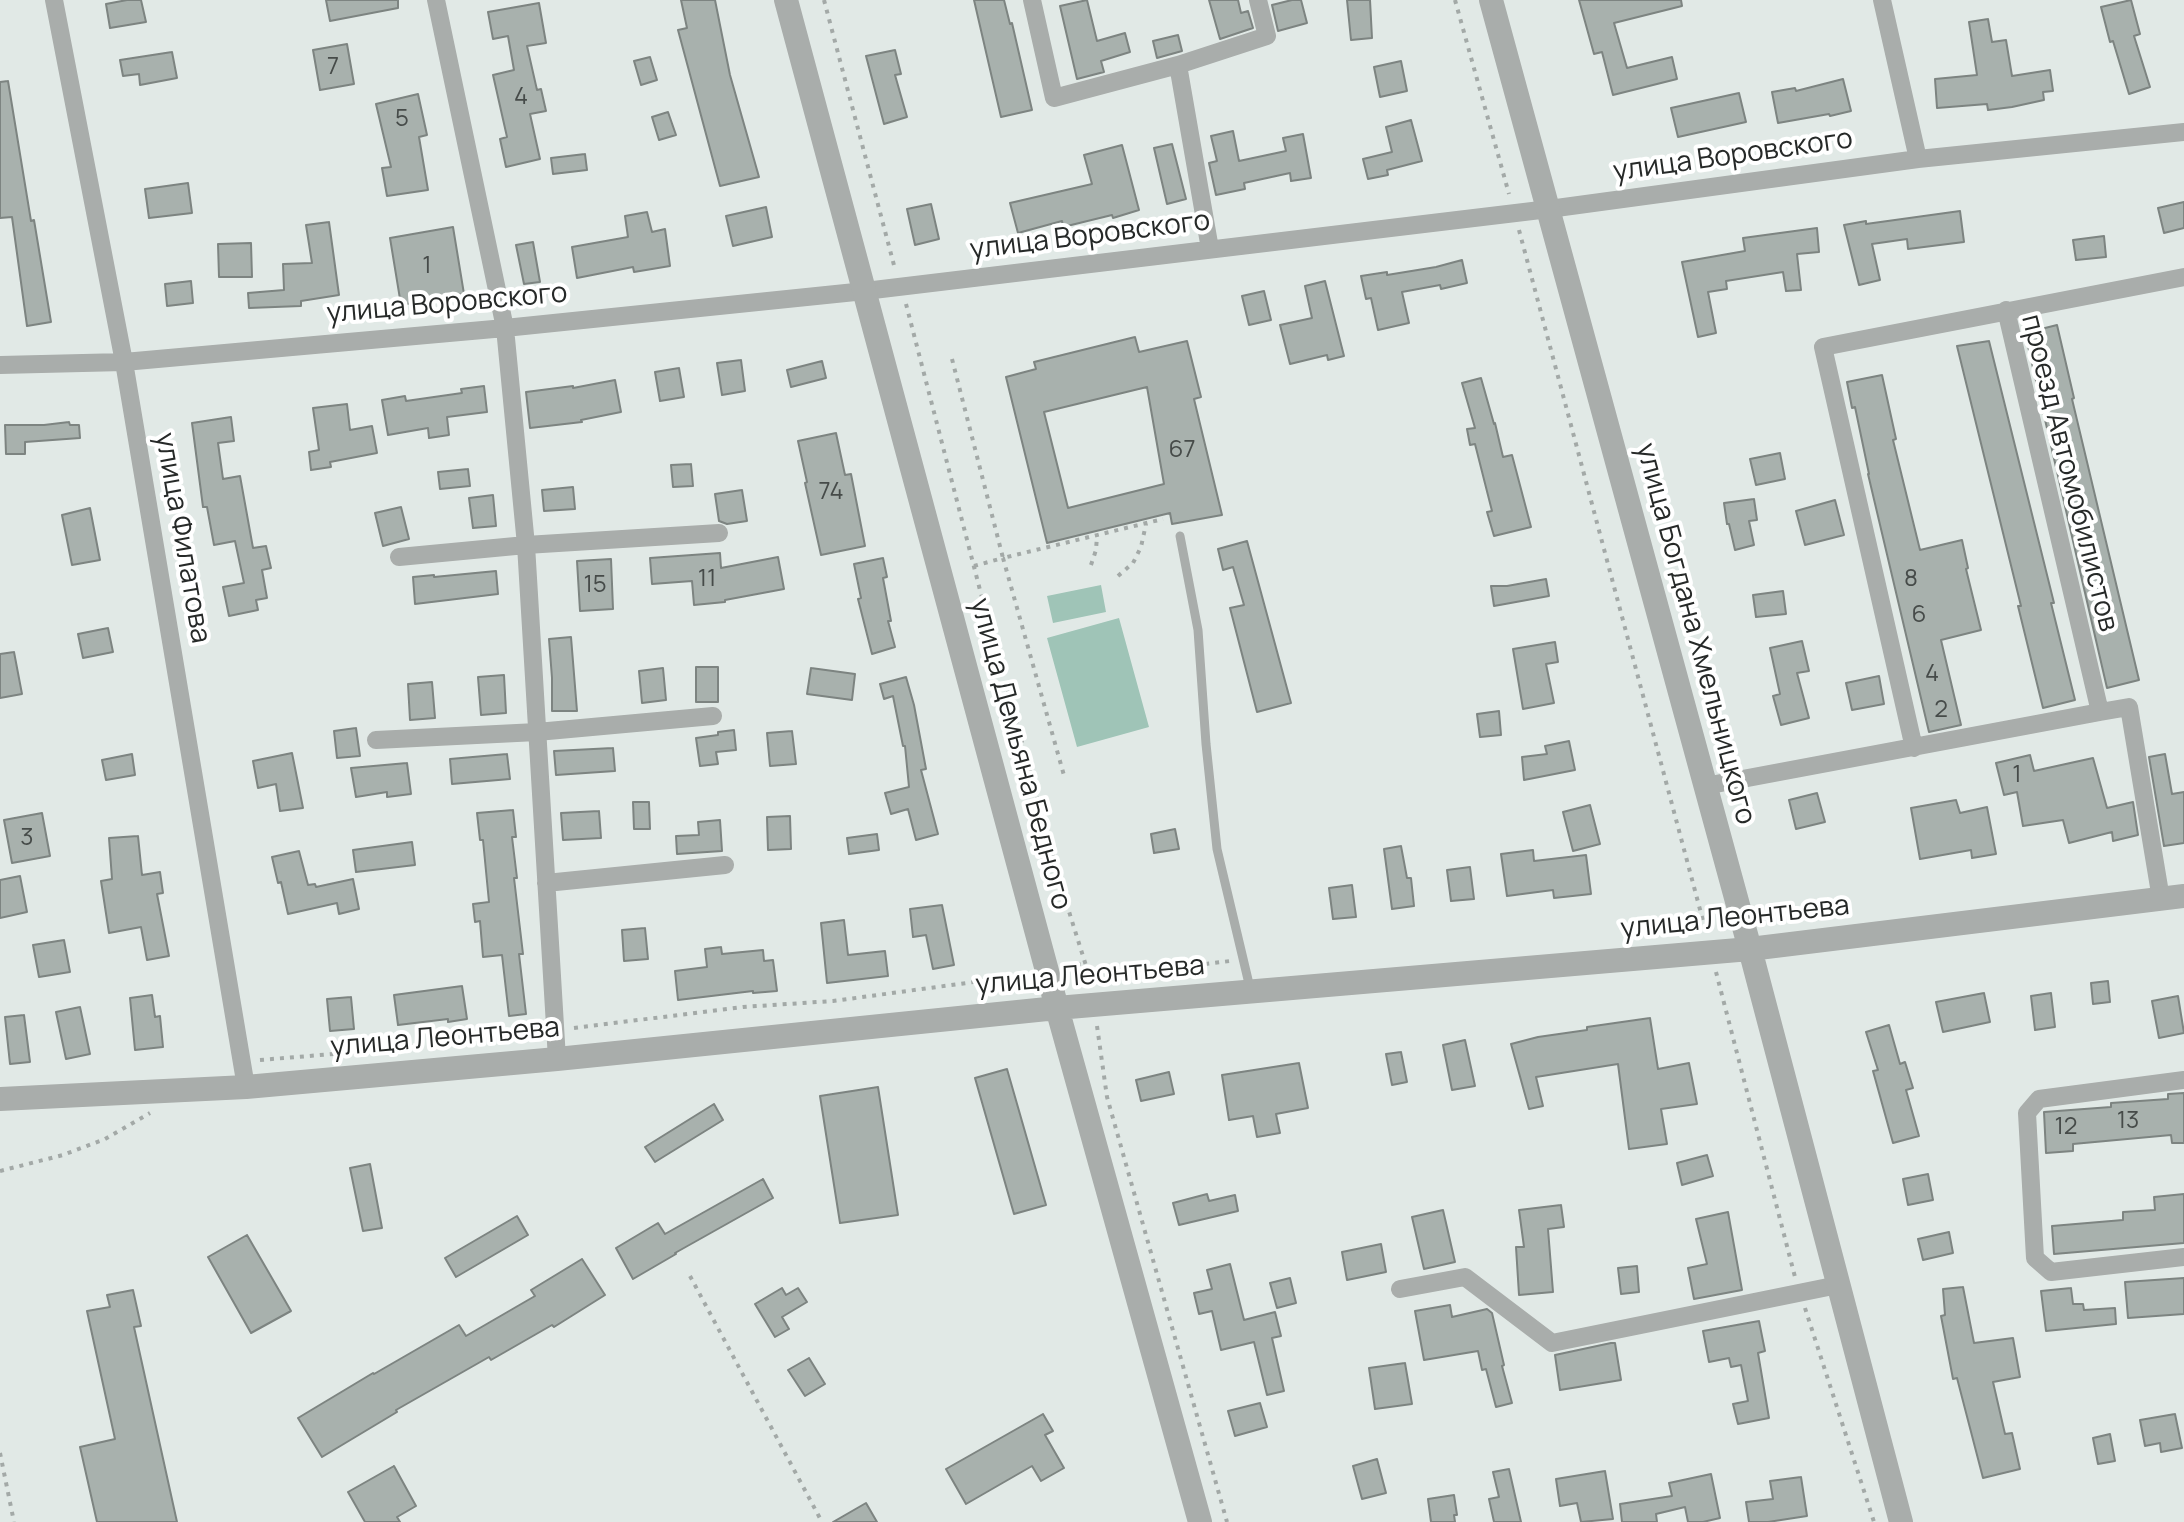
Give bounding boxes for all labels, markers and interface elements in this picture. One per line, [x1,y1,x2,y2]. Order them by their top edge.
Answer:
house number: 7 [327,53,339,81]
house number: 4 [514,83,528,111]
house number: 5 [395,105,409,133]
street label: улица Воровского [1611,123,1855,189]
street label: улица Воровского [968,205,1212,267]
house number: 1 [422,252,432,280]
street label: улица Воровского [325,277,569,331]
street label: проезд Автомобилистов [2013,311,2125,635]
street label: улица Филатова [147,430,217,646]
house number: 67 [1169,436,1195,464]
street label: улица Богдана Хмельницкого [1628,440,1762,828]
house number: 74 [818,478,844,506]
house number: 11 [698,565,716,593]
house number: 8 [1904,565,1918,593]
house number: 15 [583,571,607,599]
street label: улица Демьяна Бедного [962,595,1078,913]
house number: 6 [1912,601,1926,629]
house number: 4 [1925,660,1939,688]
house number: 2 [1934,696,1948,724]
house number: 1 [2012,761,2022,789]
house number: 3 [20,824,34,852]
street label: улица Леонтьева [1619,889,1851,947]
street label: улица Леонтьева [974,949,1206,1003]
street label: улица Леонтьева [329,1011,561,1065]
house number: 13 [2117,1107,2139,1135]
house number: 12 [2054,1113,2078,1141]

